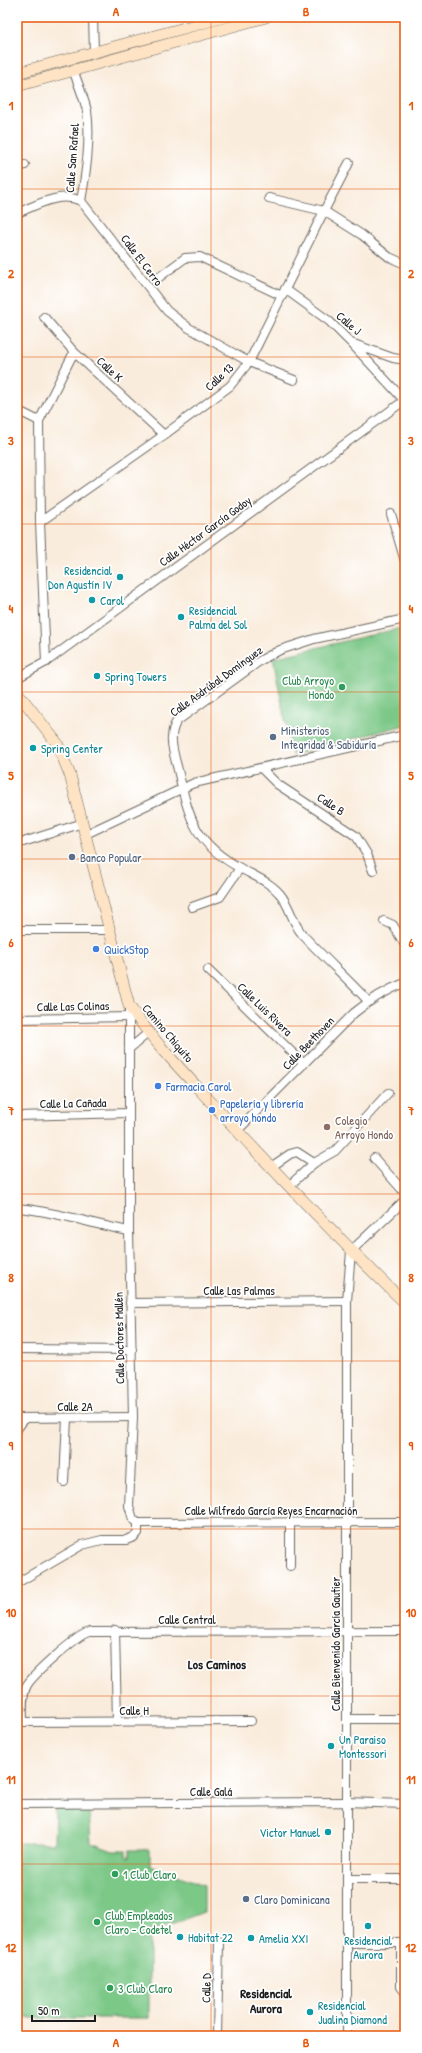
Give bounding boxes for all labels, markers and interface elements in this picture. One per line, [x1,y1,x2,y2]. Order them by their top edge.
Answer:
text: A [113,2,120,20]
text: B [303,2,310,20]
text: 1 [9,96,14,114]
text: 1 [409,96,414,114]
street label: Calle San Rafael [61,122,83,193]
street label: Calle El Cerro [117,231,167,289]
text: 2 [8,264,15,282]
text: 2 [408,264,415,282]
street label: Calle J [333,307,366,339]
street label: Calle K [93,352,127,386]
street label: Calle 13 [201,359,237,395]
text: 3 [8,431,14,449]
text: 3 [408,431,414,449]
street label: Calle Héctor García Godoy [155,492,255,570]
place label: Residencial Don Agustín IV [48,562,113,593]
marker: Residencial Don Agustín IV [115,572,125,582]
place label: Carol [100,592,125,609]
marker: Carol [87,595,97,605]
text: 4 [9,599,14,617]
text: 4 [409,599,414,617]
place label: Residencial Palma del Sol [189,602,248,633]
marker: Residencial Palma del Sol [176,612,186,622]
street label: Calle Asdrúbal Domínguez [166,641,266,721]
place label: Spring Towers [105,668,167,685]
marker: Spring Towers [92,671,102,681]
place label: Club Arroyo Hondo [282,672,334,703]
marker: Club Arroyo Hondo [337,682,347,692]
place label: Ministerios Integridad & Sabiduría [281,722,376,753]
marker: Ministerios Integridad & Sabiduría [268,732,278,742]
place label: Spring Center [41,740,103,757]
marker: Spring Center [28,743,38,753]
text: 5 [8,766,14,784]
text: 5 [408,766,414,784]
street label: Calle B [314,789,348,819]
place label: Banco Popular [80,849,142,866]
marker: Banco Popular [67,852,77,862]
text: 6 [8,933,14,951]
text: 6 [408,933,414,951]
place label: QuickStop [104,941,149,958]
marker: QuickStop [91,944,101,954]
street label: Calle Luis Rivera [234,978,296,1040]
street label: Calle Las Colinas [37,997,110,1015]
street label: Camino Chiquito [139,1000,198,1066]
street label: Calle Beethoven [278,1012,338,1074]
place label: Farmacia Carol [165,1078,232,1095]
marker: Farmacia Carol [153,1081,163,1091]
street label: Calle La Cañada [39,1094,107,1112]
place label: Papelería y librería arroyo hondo [220,1095,303,1126]
text: 7 [7,1101,15,1119]
text: 7 [407,1101,415,1119]
marker: Papelería y librería arroyo hondo [207,1105,217,1115]
place label: Colegio Arroyo Hondo [335,1112,393,1143]
marker: Colegio Arroyo Hondo [322,1122,332,1132]
text: 8 [8,1268,14,1286]
text: 8 [408,1268,414,1286]
street label: Calle Las Palmas [203,1282,275,1299]
street label: Calle Doctores Mallén [110,1292,128,1384]
street label: Calle 2A [57,1398,93,1415]
text: 9 [9,1436,14,1454]
text: 9 [409,1436,414,1454]
street label: Calle Wilfredo García Reyes Encarnación [184,1502,358,1519]
street label: Calle Bienvenido García Gautier [327,1576,344,1711]
text: 10 [6,1603,16,1621]
text: 10 [406,1603,416,1621]
street label: Calle Central [158,1611,217,1628]
district label: Los Caminos [188,1655,246,1673]
street label: Calle H [119,1702,149,1719]
place label: Un Paraiso Montessori [339,1731,387,1762]
marker: Un Paraiso Montessori [326,1741,336,1751]
text: 11 [6,1770,16,1788]
text: 11 [406,1770,416,1788]
street label: Calle Galá [190,1783,232,1800]
place label: Victor Manuel [260,1824,321,1841]
marker: Victor Manuel [323,1827,333,1837]
place label: 1 Club Claro [123,1866,176,1883]
marker: 1 Club Claro [110,1869,120,1879]
place label: Claro Dominicana [254,1891,330,1908]
marker: Claro Dominicana [241,1894,251,1904]
place label: Club Empleados Claro - Codetel [105,1907,173,1938]
marker: Club Empleados Claro - Codetel [92,1917,102,1927]
marker: Residencial Aurora [363,1921,373,1931]
place label: Habitat 22 [188,1929,233,1946]
place label: Amelia XXI [259,1930,308,1947]
marker: Habitat 22 [175,1932,185,1942]
place label: Residencial Aurora [344,1932,393,1963]
marker: Amelia XXI [246,1933,256,1943]
text: 12 [6,1938,17,1956]
text: 12 [406,1938,417,1956]
street label: Calle D [197,1973,215,2003]
place label: 3 Club Claro [118,1980,173,1997]
marker: 3 Club Claro [105,1983,115,1993]
district label: Residencial Aurora [240,1984,292,2017]
scale bar [32,1997,95,2023]
place label: Residencial Jualina Diamond [318,1997,387,2028]
text: 50 m [38,2002,59,2019]
marker: Residencial Jualina Diamond [305,2007,315,2017]
text: A [113,2033,120,2051]
text: B [303,2033,310,2051]

